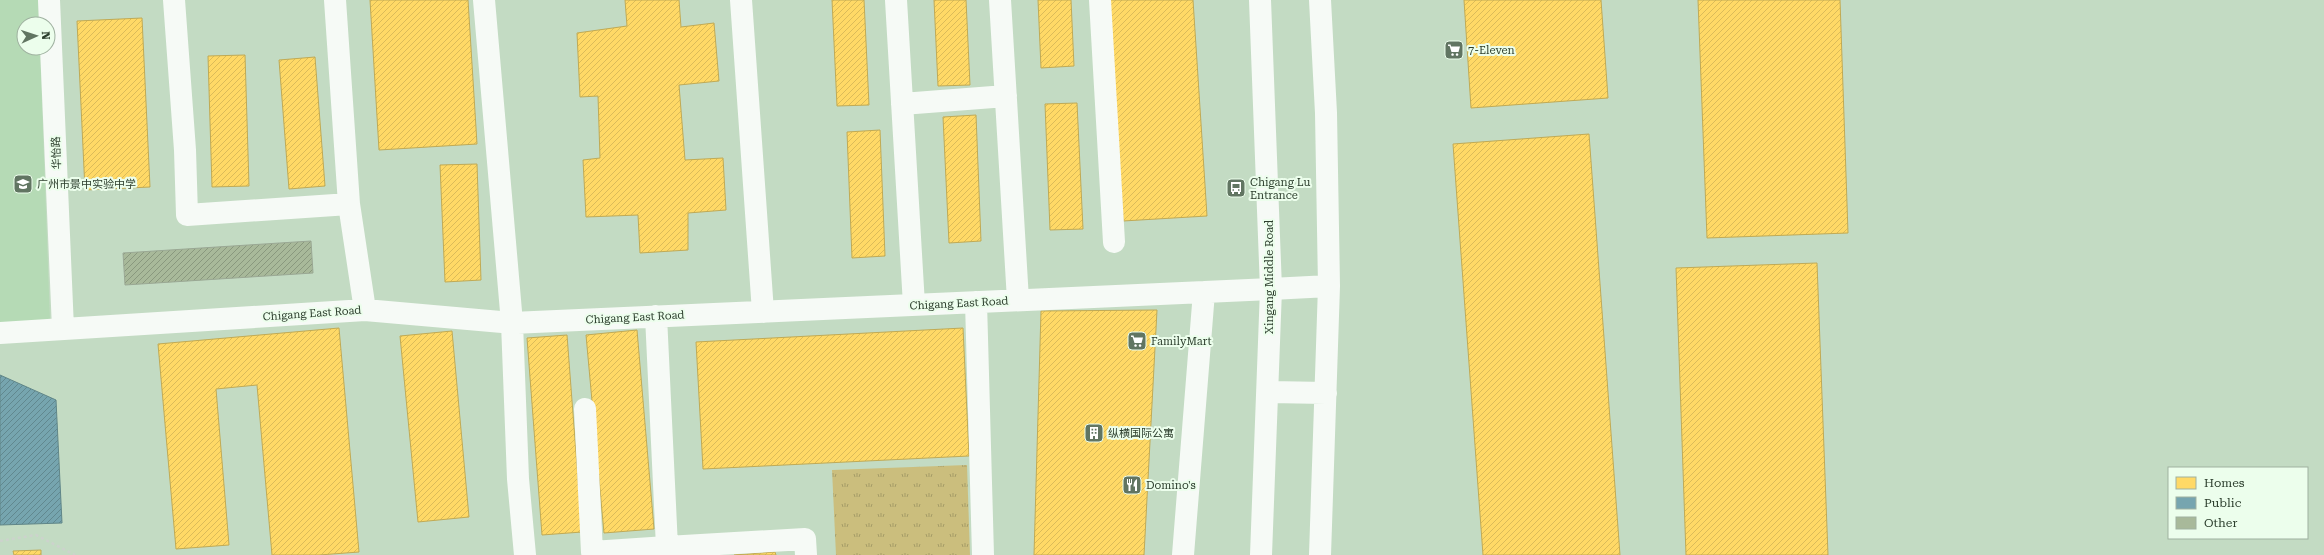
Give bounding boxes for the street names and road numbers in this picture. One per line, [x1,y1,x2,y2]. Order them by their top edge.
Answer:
street label: 华怡路 [49,136,64,170]
street label: Xingang Middle Road [1263,220,1276,334]
street label: Chigang East Road [909,294,1009,313]
street label: Chigang East Road [262,304,362,323]
street label: Chigang East Road [585,308,685,327]

